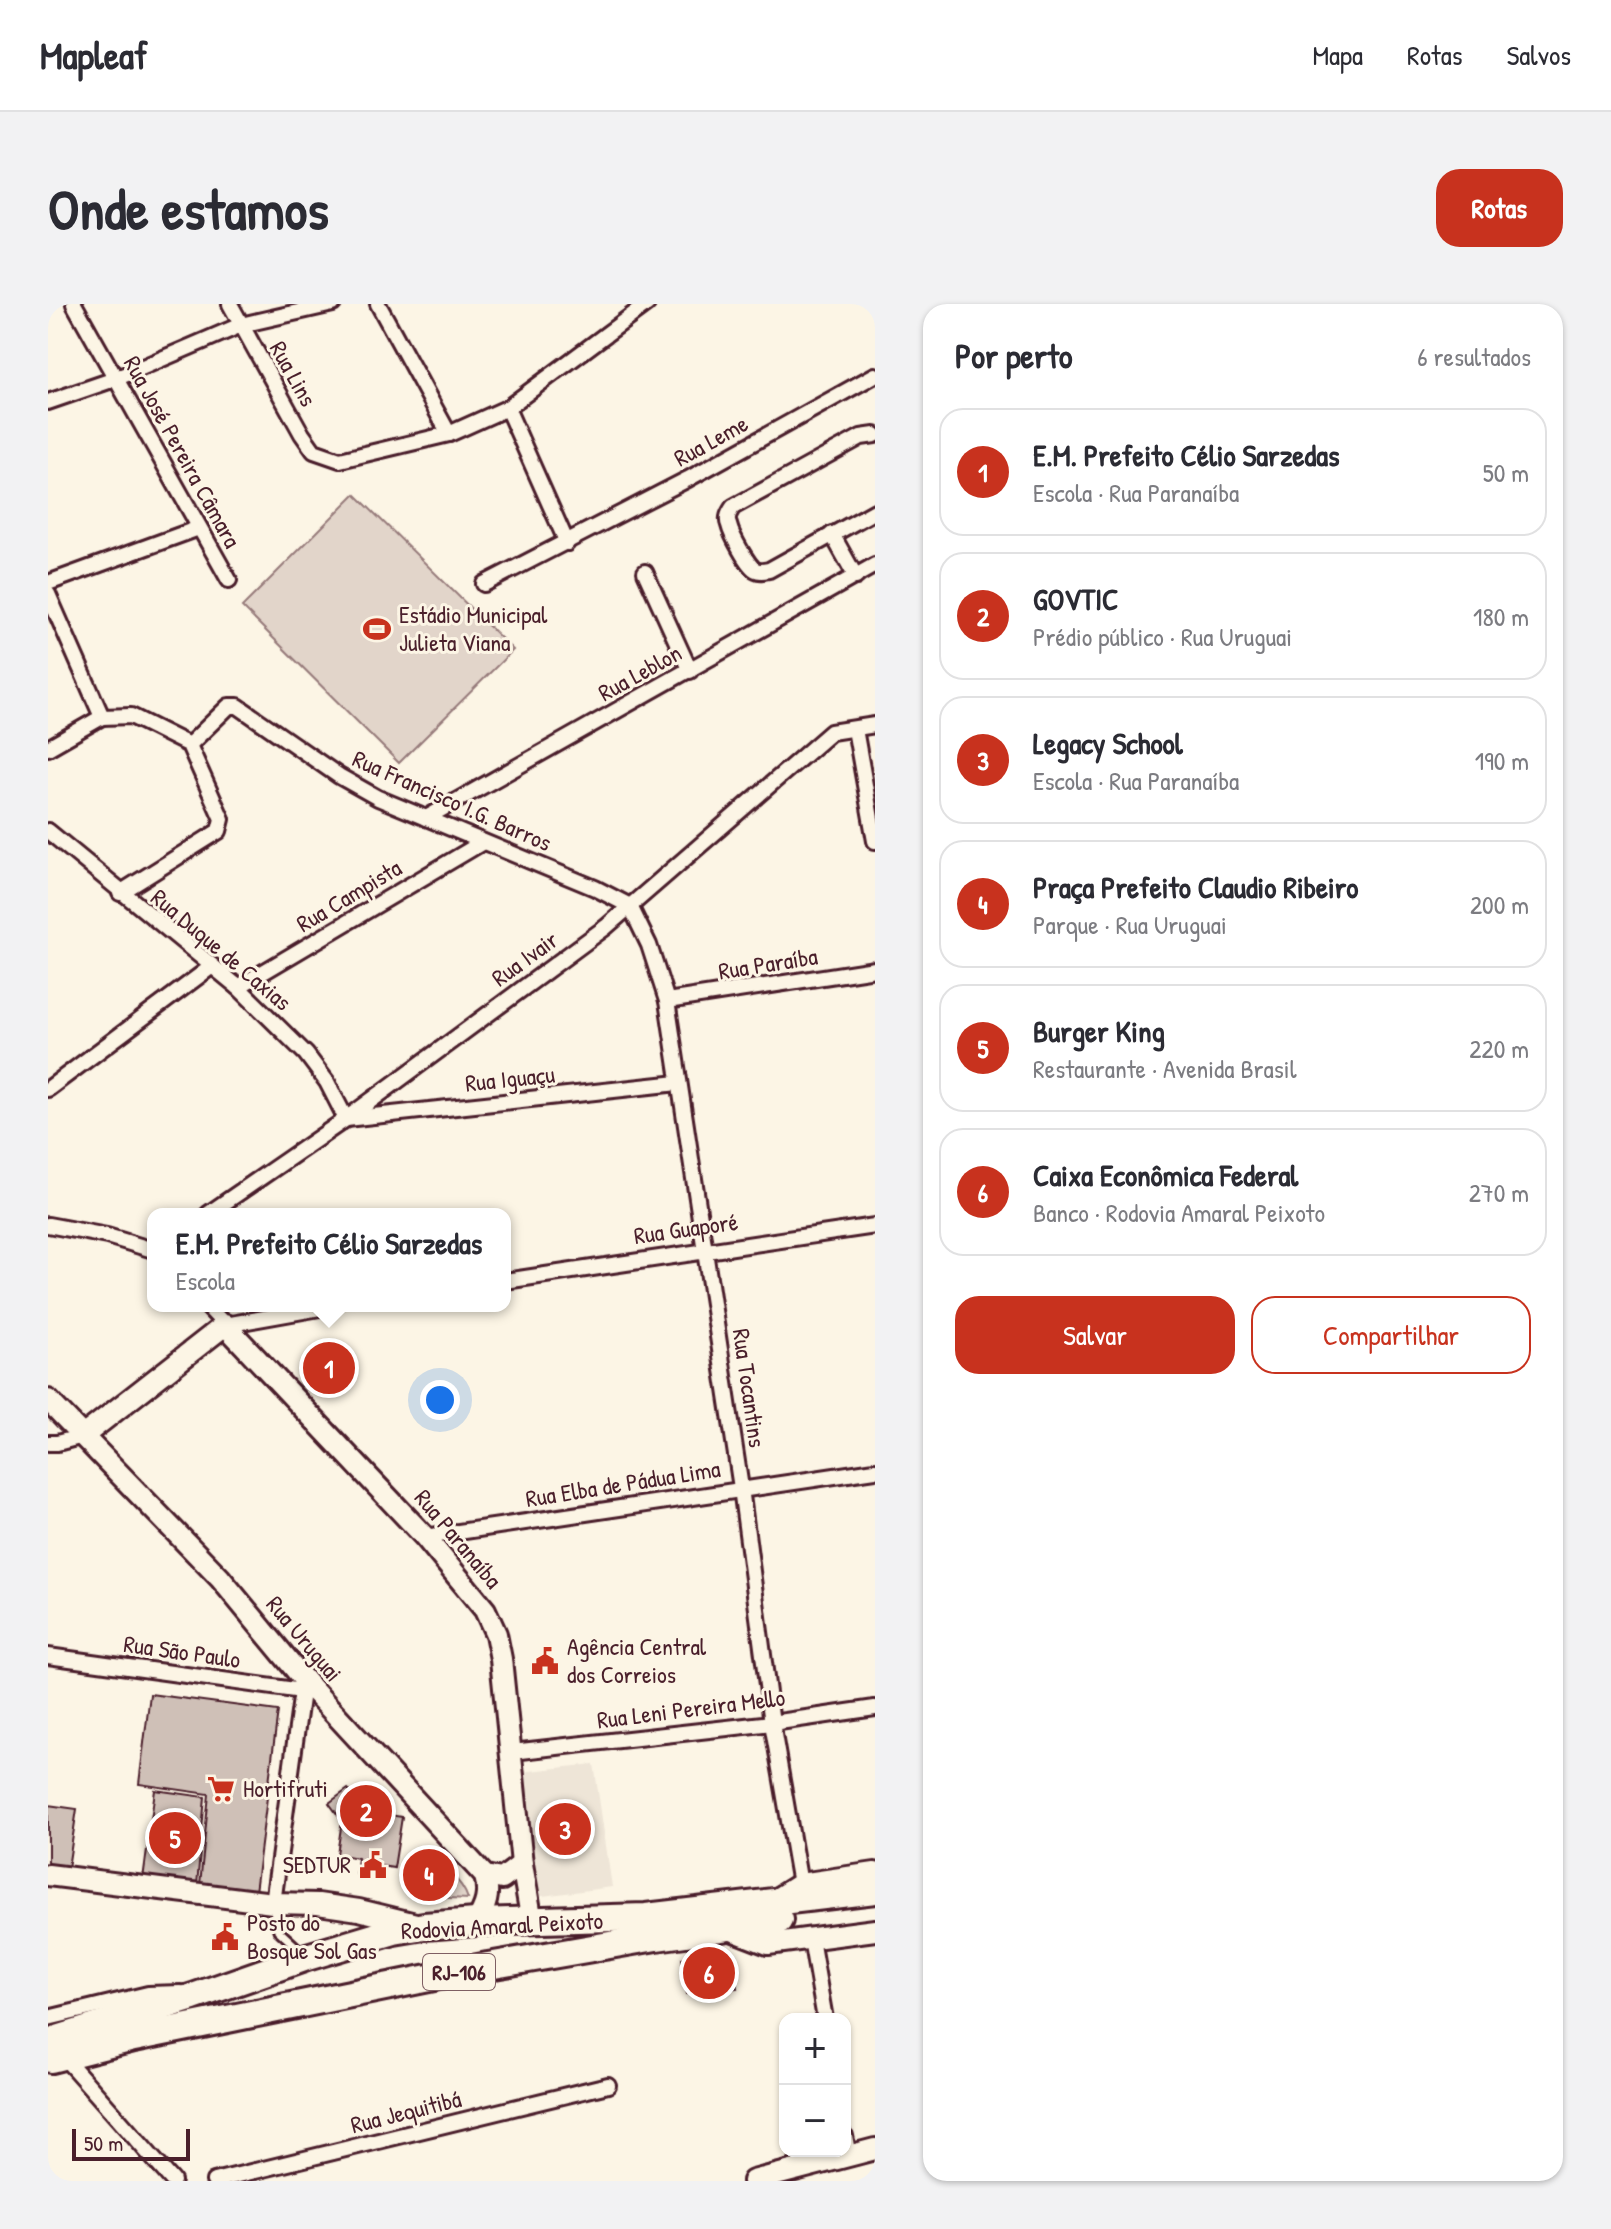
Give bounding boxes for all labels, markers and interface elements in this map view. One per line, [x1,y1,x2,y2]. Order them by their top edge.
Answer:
text: Mapleaf [40,29,148,81]
text: Mapa [1312,36,1363,74]
text: Rotas [1407,36,1462,74]
text: Salvos [1506,36,1571,74]
button: Rotas [1436,169,1563,247]
text: Onde estamos [48,171,329,246]
text: Por perto [955,333,1073,379]
street label: Rua Lins [263,335,325,412]
text: 6 resultados [1417,339,1531,374]
street label: Rua José Pereira Câmara [117,350,249,553]
street label: Rua Leme [668,407,754,473]
text: E.M. Prefeito Célio Sarzedas [1033,435,1339,475]
text: 1 [978,455,988,490]
text: 50 m [1483,455,1529,490]
text: Escola · Rua Paranaíba [1033,475,1239,510]
text: GOVTIC [1033,579,1118,619]
place label: Estádio Municipal Julieta Viana [399,598,548,658]
text: 2 [977,599,989,634]
text: 180 m [1473,599,1529,634]
sports icon: Estádio Municipal Julieta Viana [362,614,392,644]
text: Prédio público · Rua Uruguai [1033,619,1292,654]
street label: Rua Leblon [592,636,687,708]
text: Legacy School [1033,723,1183,763]
street label: Rua Francisco I.G. Barros [348,742,557,858]
text: 3 [977,743,989,778]
text: 190 m [1475,743,1529,778]
text: Escola · Rua Paranaíba [1033,763,1239,798]
street label: Rua Campista [290,851,407,939]
text: Praça Prefeito Claudio Ribeiro [1033,867,1358,907]
street label: Rua Duque de Caxias [145,881,299,1017]
text: 4 [978,887,988,922]
text: 200 m [1470,887,1529,922]
text: Parque · Rua Uruguai [1033,907,1227,942]
street label: Rua Ivair [485,923,564,993]
street label: Rua Paraíba [716,939,820,987]
text: Burger King [1033,1011,1165,1051]
text: 5 [978,1031,989,1066]
text: 220 m [1469,1031,1529,1066]
text: Restaurante · Avenida Brasil [1033,1051,1297,1086]
street label: Rua Iguaçu [464,1057,557,1099]
text: Caixa Econômica Federal [1033,1155,1298,1195]
text: 6 [978,1175,988,1210]
text: 270 m [1469,1175,1529,1210]
text: Banco · Rodovia Amaral Peixoto [1033,1195,1325,1230]
street label: Rua Guaporé [632,1205,740,1251]
popup [147,1208,511,1312]
text: E.M. Prefeito Célio Sarzedas [176,1223,482,1263]
text: Escola [176,1263,235,1298]
button: Salvar [955,1296,1235,1374]
button: Compartilhar [1251,1296,1531,1374]
street label: Rua Tocantins [726,1326,774,1449]
pin: 1 [303,1338,355,1398]
your location [420,1380,460,1420]
street label: Rua Elba de Pádua Lima [523,1452,722,1514]
street label: Rua Paranaíba [408,1482,510,1595]
street label: Rua Uruguai [260,1589,350,1688]
street label: Rua São Paulo [122,1627,243,1675]
place label: Agência Central dos Correios [567,1630,707,1690]
public building icon: Agência Central dos Correios [530,1646,560,1676]
street label: Rua Leni Pereira Mello [595,1681,787,1735]
place label: Hortifruti [243,1772,328,1804]
supermarket icon: Hortifruti [206,1774,236,1804]
pin: 2 [340,1781,392,1841]
pin: 3 [539,1799,591,1859]
pin: 5 [149,1808,201,1868]
pin: 4 [403,1845,455,1905]
place label: SEDTUR [283,1848,351,1880]
public building icon: SEDTUR [358,1850,388,1880]
street label: Rodovia Amaral Peixoto [400,1904,604,1946]
place label: Posto do Bosque Sol Gas [247,1906,377,1966]
public building icon: Posto do Bosque Sol Gas [210,1922,240,1952]
pin: 6 [683,1943,735,2003]
road number: RJ-106 [423,1954,495,1990]
map controls [779,2013,851,2157]
button: + [779,2013,851,2085]
street label: Rua Jequitibá [347,2082,464,2140]
button: − [779,2085,851,2157]
scale bar [72,2125,190,2161]
text: 50 m [84,2128,123,2158]

